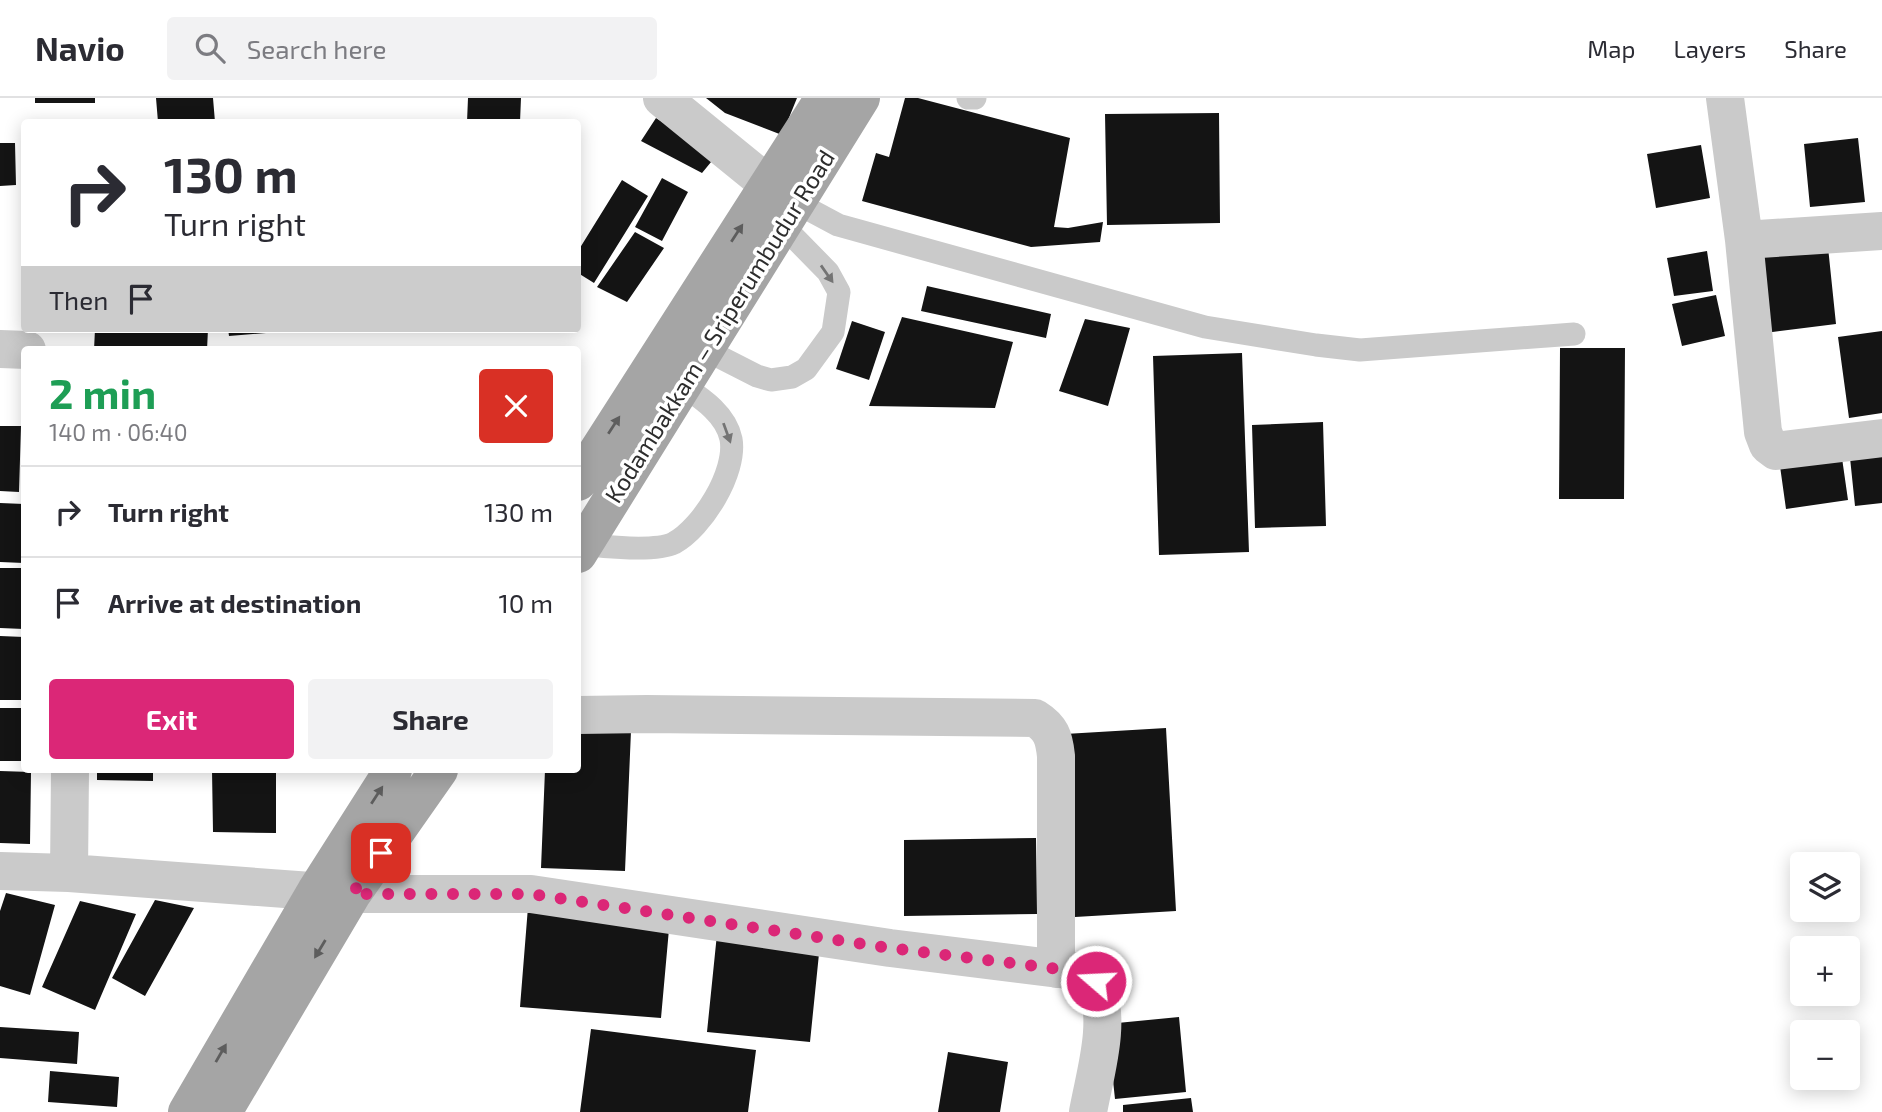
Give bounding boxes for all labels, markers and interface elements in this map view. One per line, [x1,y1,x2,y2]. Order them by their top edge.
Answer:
search box [167,17,657,80]
text: Navio [35,28,125,68]
icon: search [191,29,229,67]
text: Search here [247,33,386,64]
text: Map [1587,34,1635,63]
text: Layers [1673,34,1746,63]
text: Share [1784,34,1847,63]
text: 130 m [164,144,298,203]
street label: Kodambakkam – Sriperumbudur Road [598,144,840,508]
icon: right [49,147,140,238]
text: Turn right [164,204,306,242]
one-way arrow [731,224,744,243]
one-way arrow [820,265,834,283]
icon: arrive [122,280,160,318]
text: Then [49,284,108,315]
text: 2 min [49,367,156,417]
button: close [479,369,553,443]
one-way arrow [608,415,621,435]
text: 140 m · 06:40 [49,418,188,446]
one-way arrow [722,423,733,444]
icon: right [49,493,87,531]
text: Turn right [108,496,229,527]
text: 130 m [484,496,553,527]
icon: arrive [49,584,87,622]
text: Arrive at destination [108,587,361,618]
text: 10 m [498,587,553,618]
button: Exit [49,679,294,759]
button: Share [308,679,553,759]
one-way arrow [370,786,383,805]
pin [351,823,411,883]
icon: arrive [362,834,400,872]
map controls [1790,852,1860,1090]
button: layers [1790,852,1860,922]
button: + [1790,936,1860,1006]
one-way arrow [313,939,326,958]
position arrow [1059,944,1133,1018]
button: − [1790,1020,1860,1090]
one-way arrow [215,1043,227,1063]

